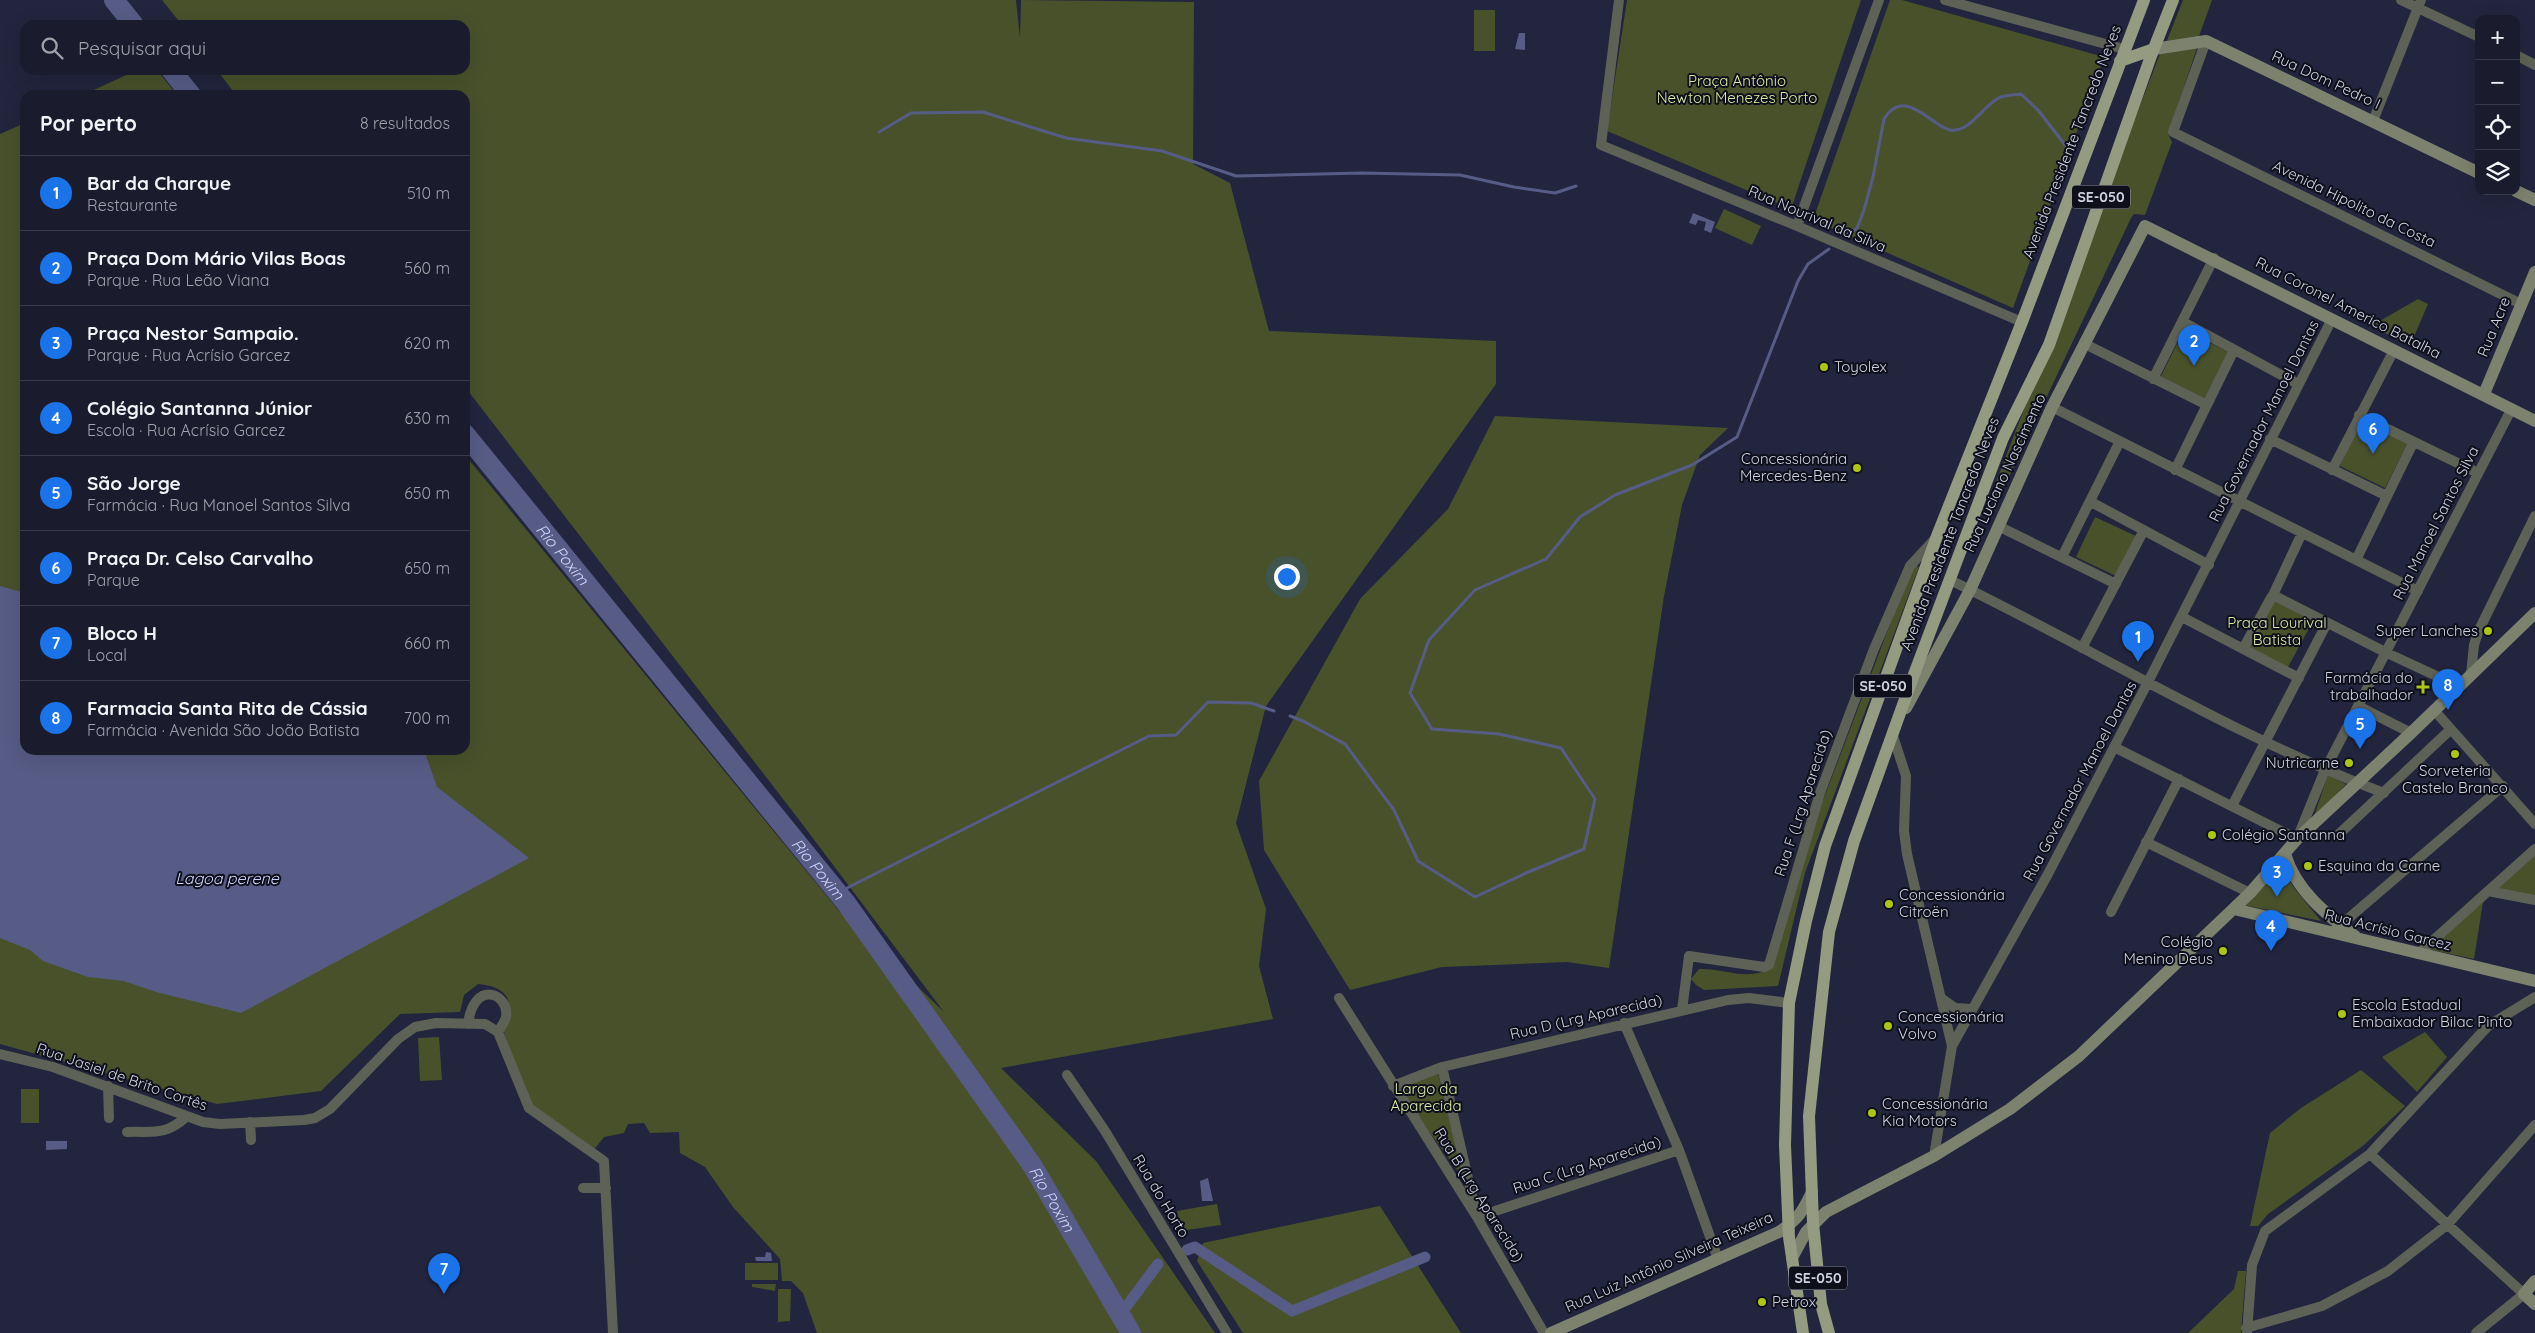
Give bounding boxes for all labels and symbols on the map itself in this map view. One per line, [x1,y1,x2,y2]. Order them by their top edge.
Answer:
street label: Avenida Presidente Tancredo Neves [2018,22,2125,261]
street label: Rua Dom Pedro I [2269,46,2384,113]
park label: Praça Antônio Newton Menezes Porto [1657,71,1817,107]
street label: Avenida Hipolito da Costa [2270,156,2439,251]
street label: Rua Nourival da Silva [1746,181,1889,256]
road number: SE-050 [2072,186,2130,208]
street label: Rua Coronel Americo Batalha [2252,252,2444,363]
street label: Rua Acre [2473,294,2514,360]
street label: Rua Governador Manoel Dantas [2204,317,2323,525]
pin: 2 [2178,325,2210,366]
place label: Toyolex [1834,357,1887,376]
marker: Toyolex [1818,361,1830,373]
street label: Rua Luciano Nascimento [1959,390,2050,555]
pin: 6 [2357,413,2389,454]
street label: Avenida Presidente Tancredo Neves [1896,414,2003,653]
street label: Rua Manoel Santos Silva [2389,443,2483,603]
place label: Concessionária Mercedes-Benz [1740,449,1847,485]
marker: Concessionária Mercedes-Benz [1851,462,1863,474]
water label: Rio Poxim [532,520,594,589]
your location [1274,564,1300,590]
park label: Praça Lourival Batista [2227,613,2327,649]
pin: 1 [2122,621,2154,662]
place label: Super Lanches [2376,621,2478,640]
marker: Super Lanches [2482,625,2494,637]
place label: Farmácia do trabalhador [2325,668,2413,704]
pin: 8 [2432,669,2464,710]
road number: SE-050 [1854,674,1912,698]
street label: Rua Governador Manoel Dantas [2019,677,2141,884]
marker: Farmácia do trabalhador [2417,681,2429,693]
pin: 5 [2344,708,2376,749]
street label: Rua F (Lrg Aparecida) [1770,727,1835,879]
marker: Sorveteria Castelo Branco [2449,748,2461,760]
place label: Nutricarne [2266,753,2339,772]
marker: Nutricarne [2343,757,2355,769]
place label: Sorveteria Castelo Branco [2402,761,2508,797]
place label: Colégio Santanna [2222,825,2345,844]
marker: Colégio Santanna [2206,829,2218,841]
water label: Rio Poxim [787,834,849,904]
pin: 3 [2261,856,2293,897]
place label: Esquina da Carne [2318,856,2440,875]
marker: Esquina da Carne [2302,860,2314,872]
water label: Lagoa perene [175,868,280,888]
place label: Concessionária Citroën [1899,885,2005,921]
marker: Concessionária Citroën [1883,898,1895,910]
street label: Rua Acrísio Garcez [2323,905,2454,954]
pin: 4 [2255,910,2287,951]
place label: Colégio Menino Deus [2123,932,2213,968]
marker: Colégio Menino Deus [2217,945,2229,957]
street label: Rua D (Lrg Aparecida) [1508,990,1664,1043]
place label: Escola Estadual Embaixador Bilac Pinto [2352,995,2512,1031]
place label: Concessionária Volvo [1898,1007,2004,1043]
marker: Escola Estadual Embaixador Bilac Pinto [2336,1008,2348,1020]
marker: Concessionária Volvo [1882,1020,1894,1032]
street label: Rua Jasiel de Brito Cortês [34,1038,210,1115]
park label: Largo da Aparecida [1391,1079,1461,1115]
place label: Concessionária Kia Motors [1882,1094,1988,1130]
marker: Concessionária Kia Motors [1866,1107,1878,1119]
street label: Rua B (Lrg Aparecida) [1430,1124,1528,1265]
street label: Rua C (Lrg Aparecida) [1510,1132,1663,1197]
street label: Rua do Horto [1129,1151,1194,1241]
water label: Rio Poxim [1025,1163,1079,1236]
street label: Rua Luiz Antônio Silveira Teixeira [1562,1207,1776,1316]
pin: 7 [428,1253,460,1294]
road number: SE-050 [1789,1266,1847,1290]
place label: Petrox [1772,1292,1816,1311]
marker: Petrox [1756,1296,1768,1308]

